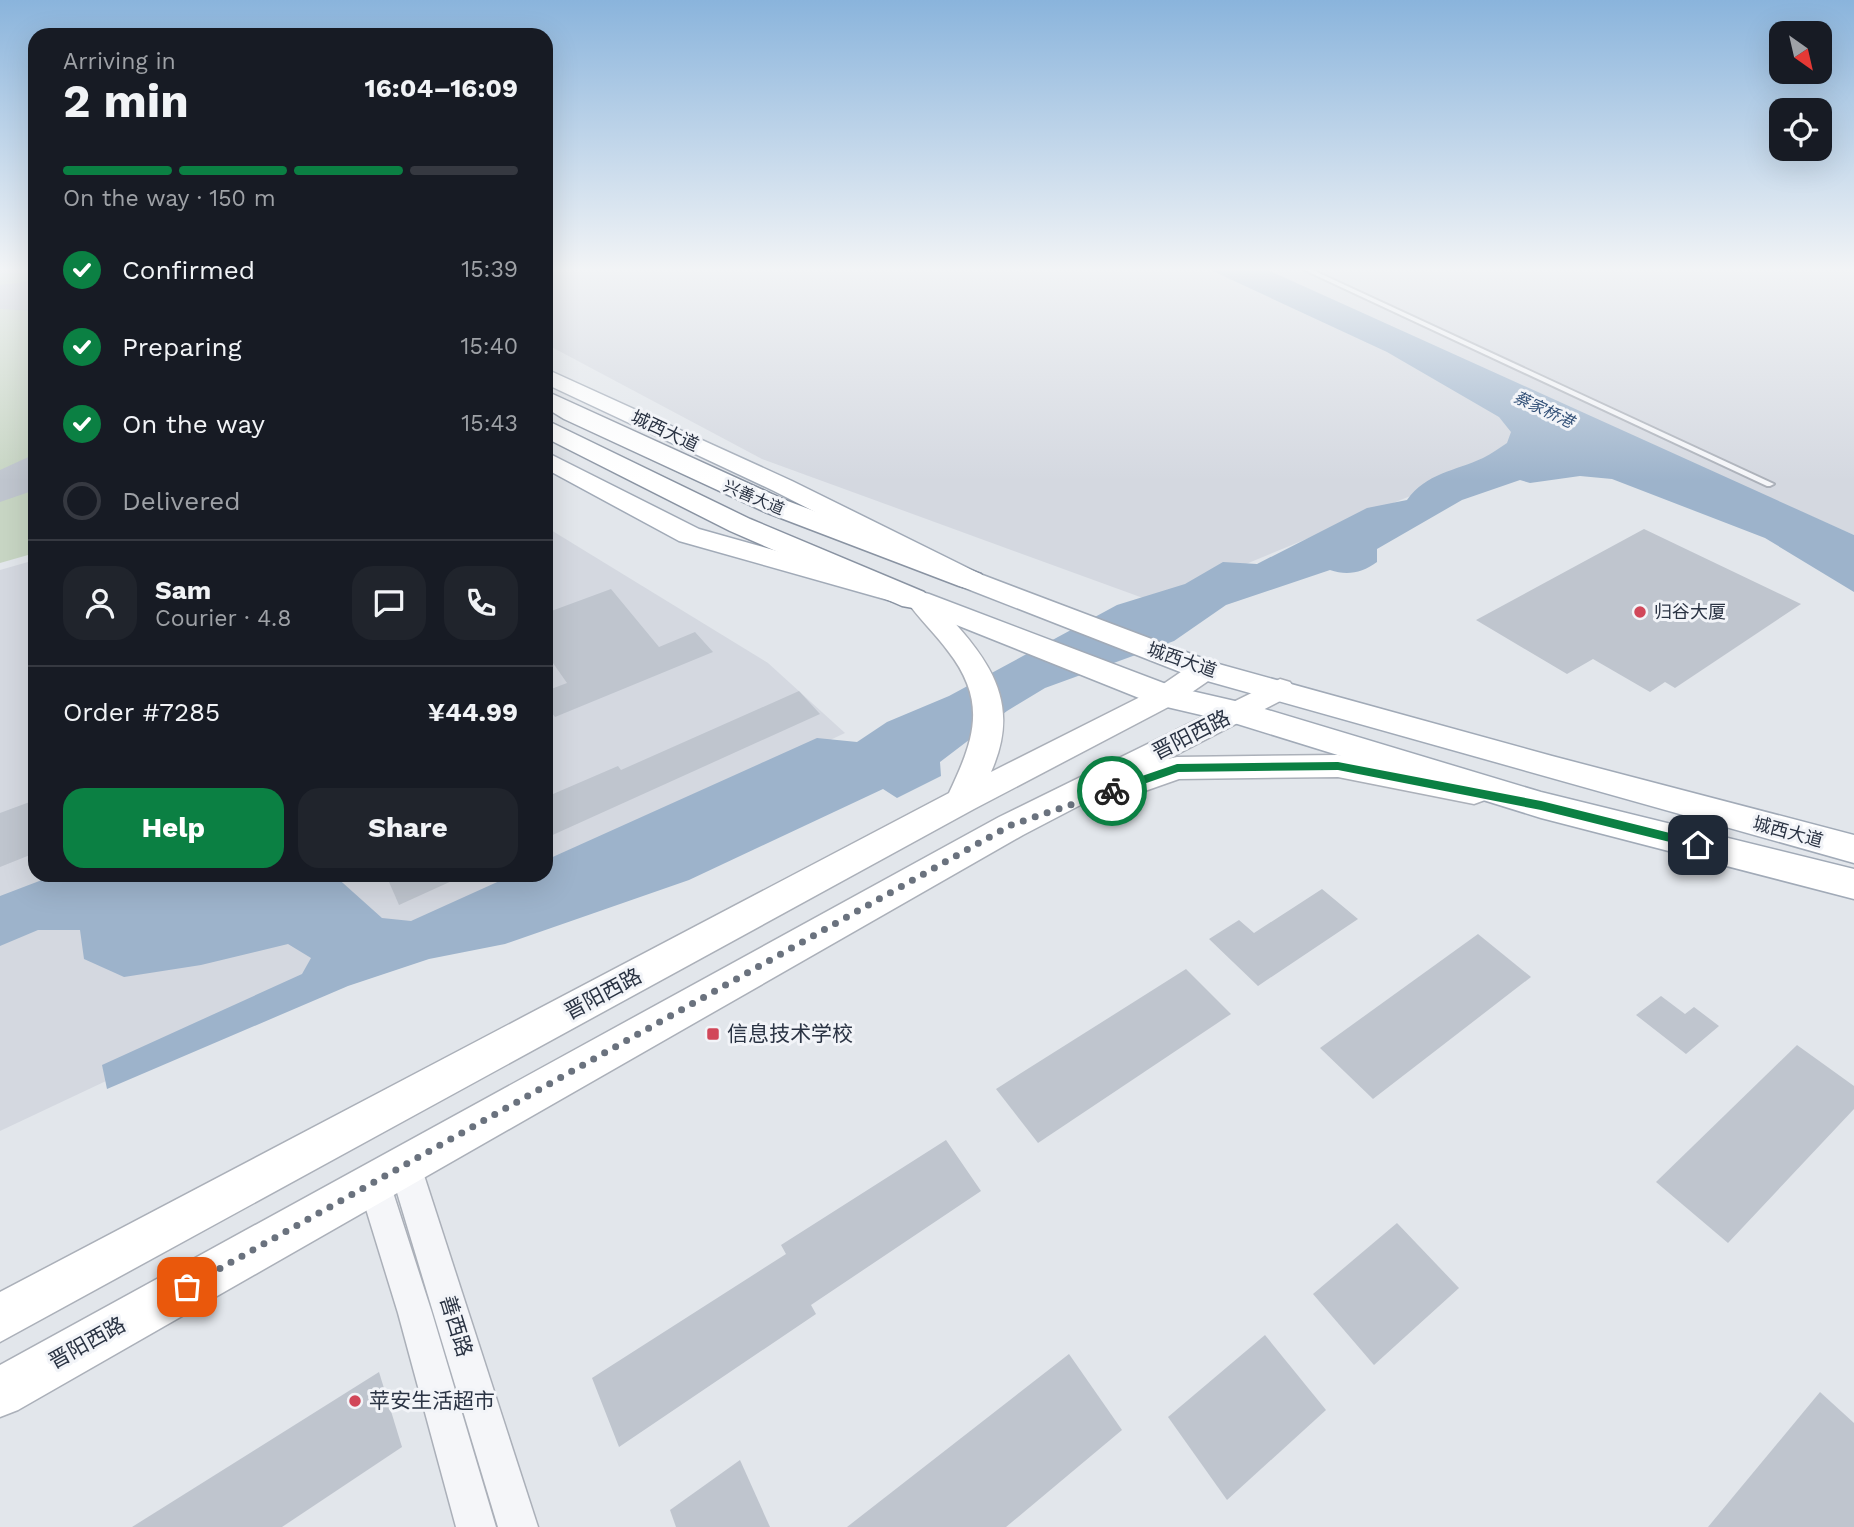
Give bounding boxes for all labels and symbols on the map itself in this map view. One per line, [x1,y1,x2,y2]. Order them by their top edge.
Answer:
north arrow [1769,21,1832,84]
water label: 蔡家桥港 [1511,387,1579,432]
street label: 城西大道 [628,406,702,455]
street label: 兴善大道 [721,476,787,519]
place label: 归谷大厦 [1654,601,1726,622]
marker: 归谷大厦 [1632,604,1648,620]
street label: 城西大道 [1145,638,1220,681]
street label: 晋阳西路 [1148,704,1234,765]
courier [1077,756,1147,826]
street label: 城西大道 [1751,812,1826,851]
pin [1668,815,1728,875]
street label: 晋阳西路 [560,963,646,1024]
place label: 信息技术学校 [727,1021,853,1046]
marker: 信息技术学校 [705,1026,721,1042]
pin [157,1257,217,1317]
street label: 善西路 [435,1292,478,1360]
street label: 晋阳西路 [44,1311,130,1374]
place label: 苹安生活超市 [369,1388,495,1413]
marker: 苹安生活超市 [347,1393,363,1409]

